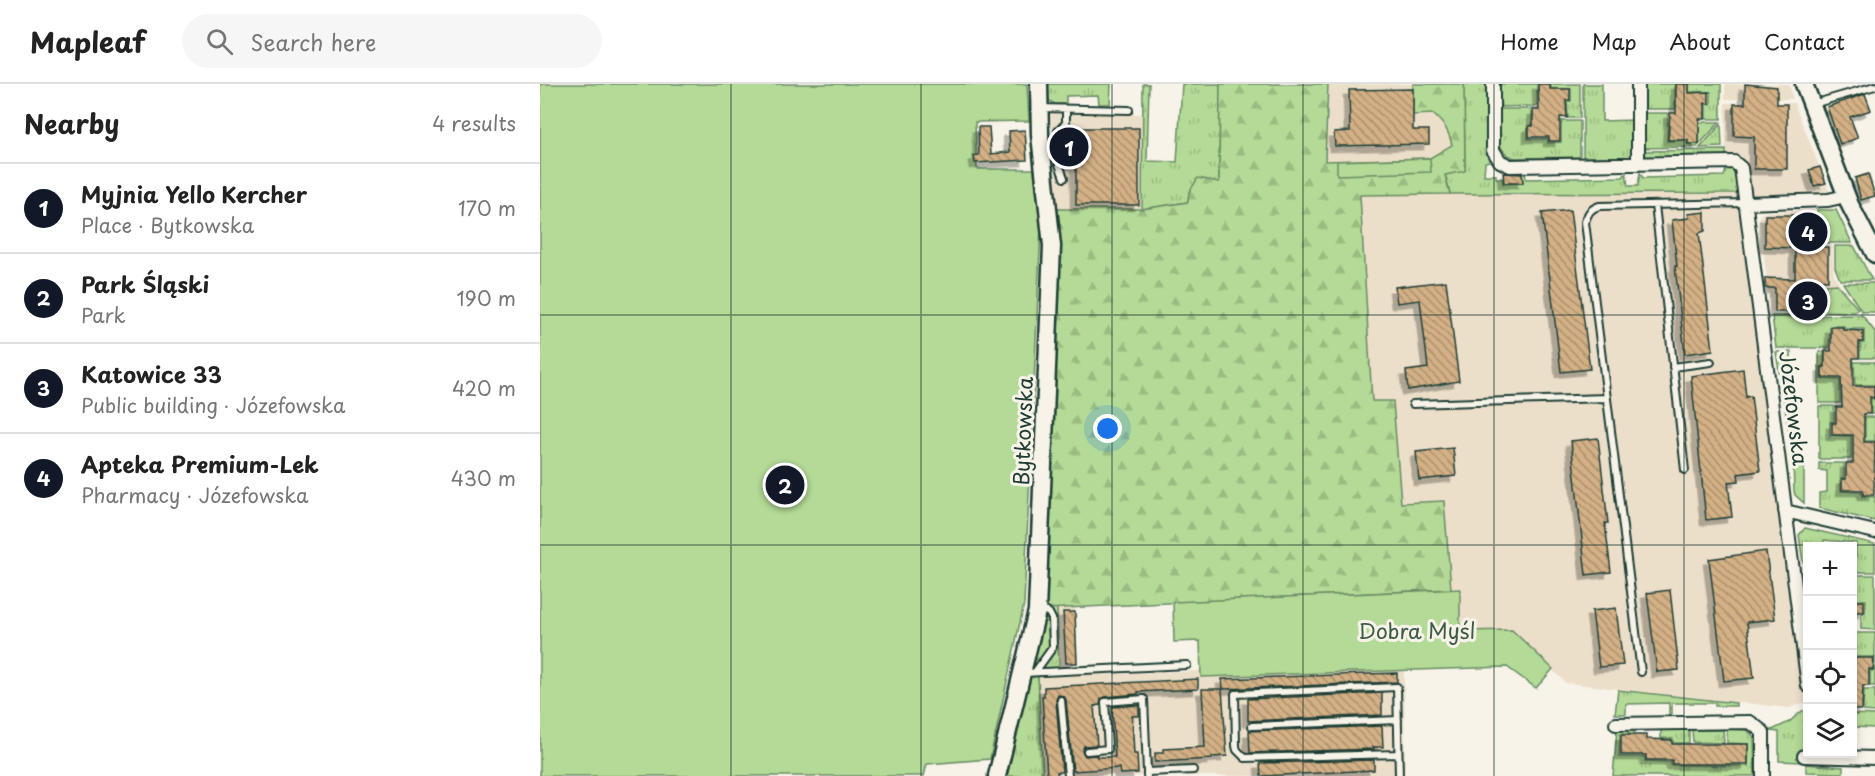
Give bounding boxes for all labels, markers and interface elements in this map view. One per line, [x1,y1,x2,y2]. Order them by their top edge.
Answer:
search box [182,14,602,68]
text: Mapleaf [30,20,146,63]
icon: search [203,25,236,58]
text: Search here [251,25,376,58]
text: Home [1500,25,1559,57]
text: Map [1592,25,1637,57]
text: About [1670,25,1731,57]
text: Contact [1764,25,1845,57]
text: Nearby [24,104,119,143]
text: 4 results [432,108,516,138]
pin: 1 [1050,124,1088,170]
text: Myjnia Yello Kercher [81,177,307,210]
text: 1 [39,193,48,223]
text: 170 m [458,193,516,223]
text: Place · Bytkowska [81,210,254,240]
pin: 4 [1788,210,1828,254]
text: Park Śląski [81,267,209,300]
pin: 3 [1788,278,1828,324]
text: 2 [36,283,51,313]
text: 190 m [457,283,516,313]
text: Park [81,300,126,330]
street label: Józefowska [1772,349,1818,467]
text: Katowice 33 [81,357,222,390]
text: 3 [37,373,50,403]
text: 420 m [452,373,516,403]
street label: Bytkowska [1004,376,1040,486]
text: Public building · Józefowska [81,390,345,420]
your location [1093,414,1122,443]
text: Apteka Premium-Lek [81,447,319,480]
pin: 2 [766,462,804,508]
text: 4 [37,463,50,493]
text: 430 m [451,463,516,493]
text: Pharmacy · Józefowska [81,480,308,510]
map controls [1803,542,1857,758]
button: + [1803,542,1857,596]
button: − [1803,596,1857,650]
park label: Dobra Myśl [1358,614,1476,646]
button: locate [1803,650,1857,704]
button: layers [1803,704,1857,758]

